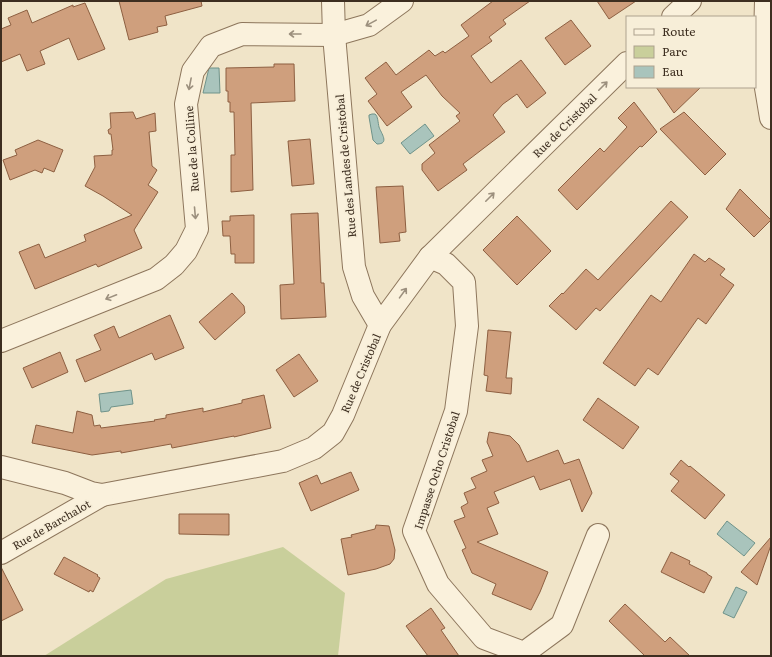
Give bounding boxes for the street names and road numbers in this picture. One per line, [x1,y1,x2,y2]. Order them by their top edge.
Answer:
street label: Rue de Cristobal [528,89,600,161]
street label: Rue des Landes de Cristobal [331,93,359,238]
street label: Rue de la Colline [180,105,202,193]
street label: Rue de Cristobal [336,330,384,415]
street label: Impasse Ocho Cristobal [409,409,463,531]
street label: Rue de Barchalot [9,495,94,553]

